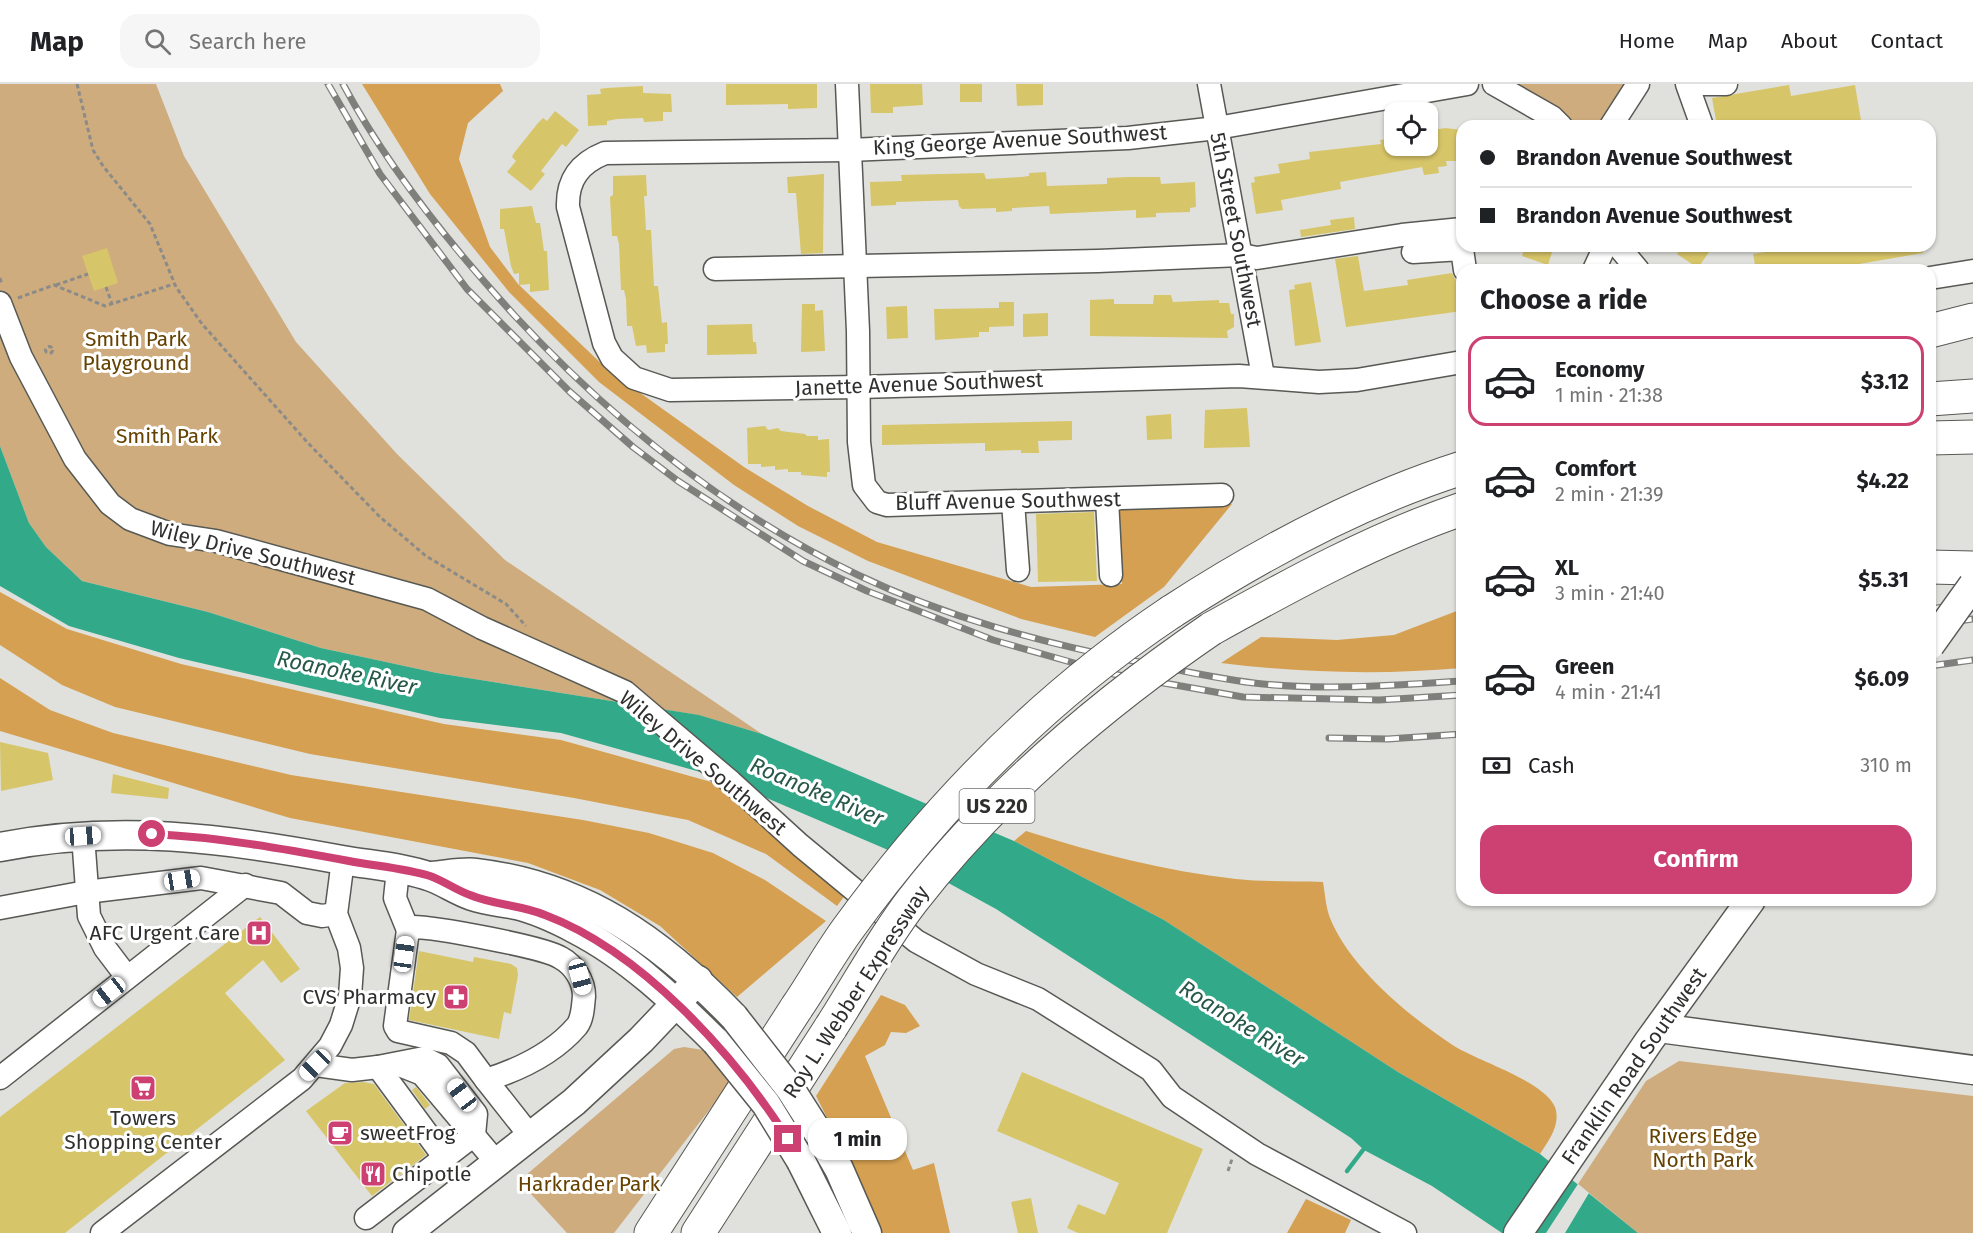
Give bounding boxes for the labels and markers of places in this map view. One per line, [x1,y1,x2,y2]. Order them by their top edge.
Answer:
hospital icon: AFC Urgent Care [244,918,274,948]
place label: AFC Urgent Care [90,920,240,946]
pharmacy icon: CVS Pharmacy [441,982,471,1012]
place label: CVS Pharmacy [302,984,437,1010]
supermarket icon: Towers Shopping Center [128,1073,158,1103]
place label: Towers Shopping Center [64,1105,222,1155]
cafe icon: sweetFrog [325,1118,355,1148]
place label: sweetFrog [360,1120,456,1146]
restaurant icon: Chipotle [358,1159,388,1189]
place label: Chipotle [392,1161,471,1187]

